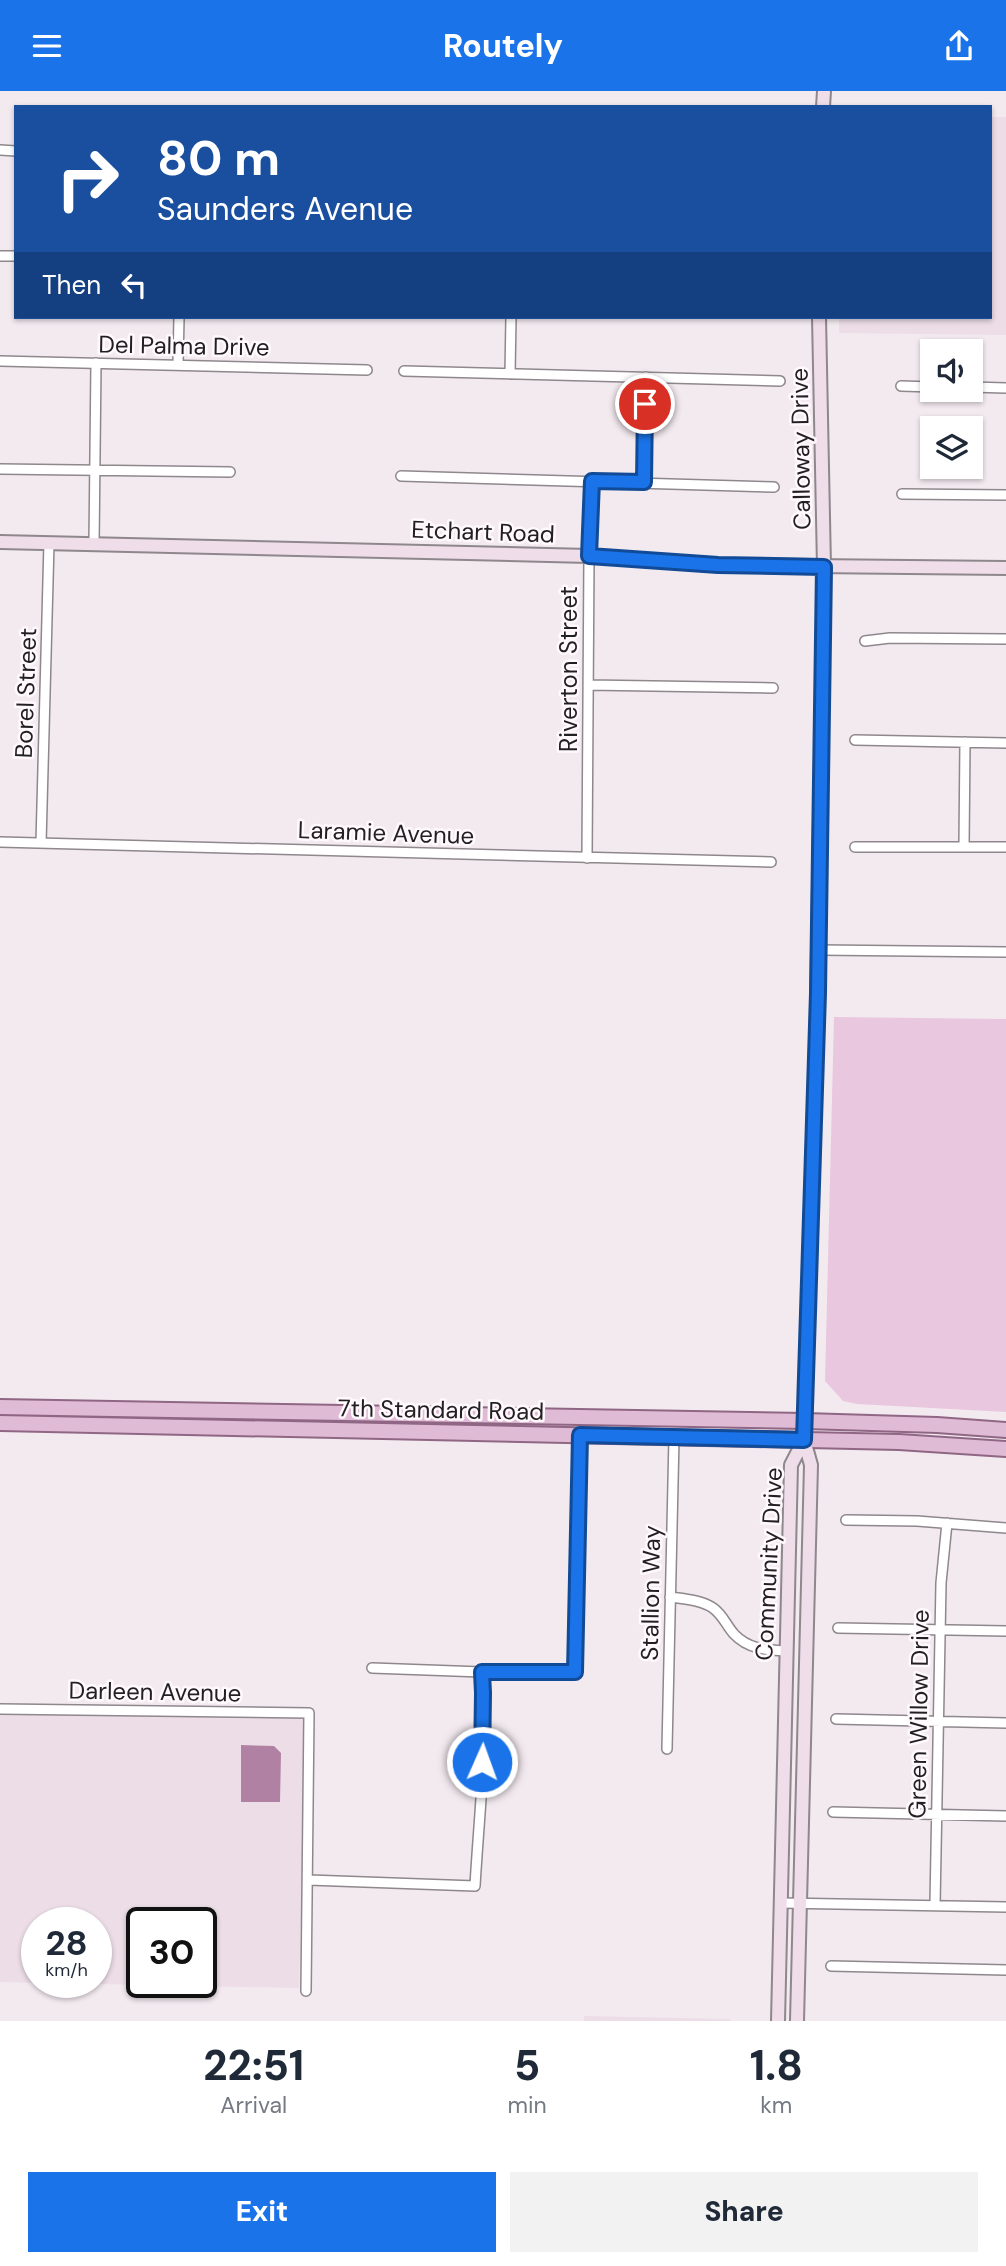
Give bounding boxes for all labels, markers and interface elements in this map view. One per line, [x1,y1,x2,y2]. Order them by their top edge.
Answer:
text: Routely [443,25,563,67]
icon: menu [28,27,66,65]
icon: share [940,27,978,65]
text: 80 m [157,126,280,190]
icon: right [42,133,133,224]
text: Saunders Avenue [157,188,413,230]
icon: left [115,266,153,304]
text: Then [42,268,101,302]
street label: Del Palma Drive [98,329,270,362]
map controls [920,339,983,479]
button: sound [920,339,983,402]
street label: Calloway Drive [784,368,817,530]
pin [615,374,675,434]
icon: arrive [626,385,664,423]
button: layers [920,416,983,479]
street label: Etchart Road [411,514,555,549]
street label: Riverton Street [553,586,584,752]
street label: Borel Street [8,627,43,759]
street label: Laramie Avenue [297,814,475,851]
street label: 7th Standard Road [338,1392,544,1427]
street label: Community Drive [748,1467,789,1661]
street label: Stallion Way [634,1525,667,1661]
street label: Green Willow Drive [901,1609,936,1819]
street label: Darleen Avenue [68,1674,242,1709]
position arrow [445,1725,519,1799]
speed limit sign: 30 [126,1907,217,1998]
text: 28 [45,1920,88,1966]
text: km/h [45,1958,88,1982]
text: 22:51 [203,2038,304,2093]
text: 5 [514,2038,540,2093]
text: 1.8 [750,2038,803,2093]
text: Arrival [220,2090,287,2120]
text: min [507,2090,547,2120]
text: km [760,2090,792,2120]
button: Exit [28,2172,496,2252]
button: Share [510,2172,978,2252]

